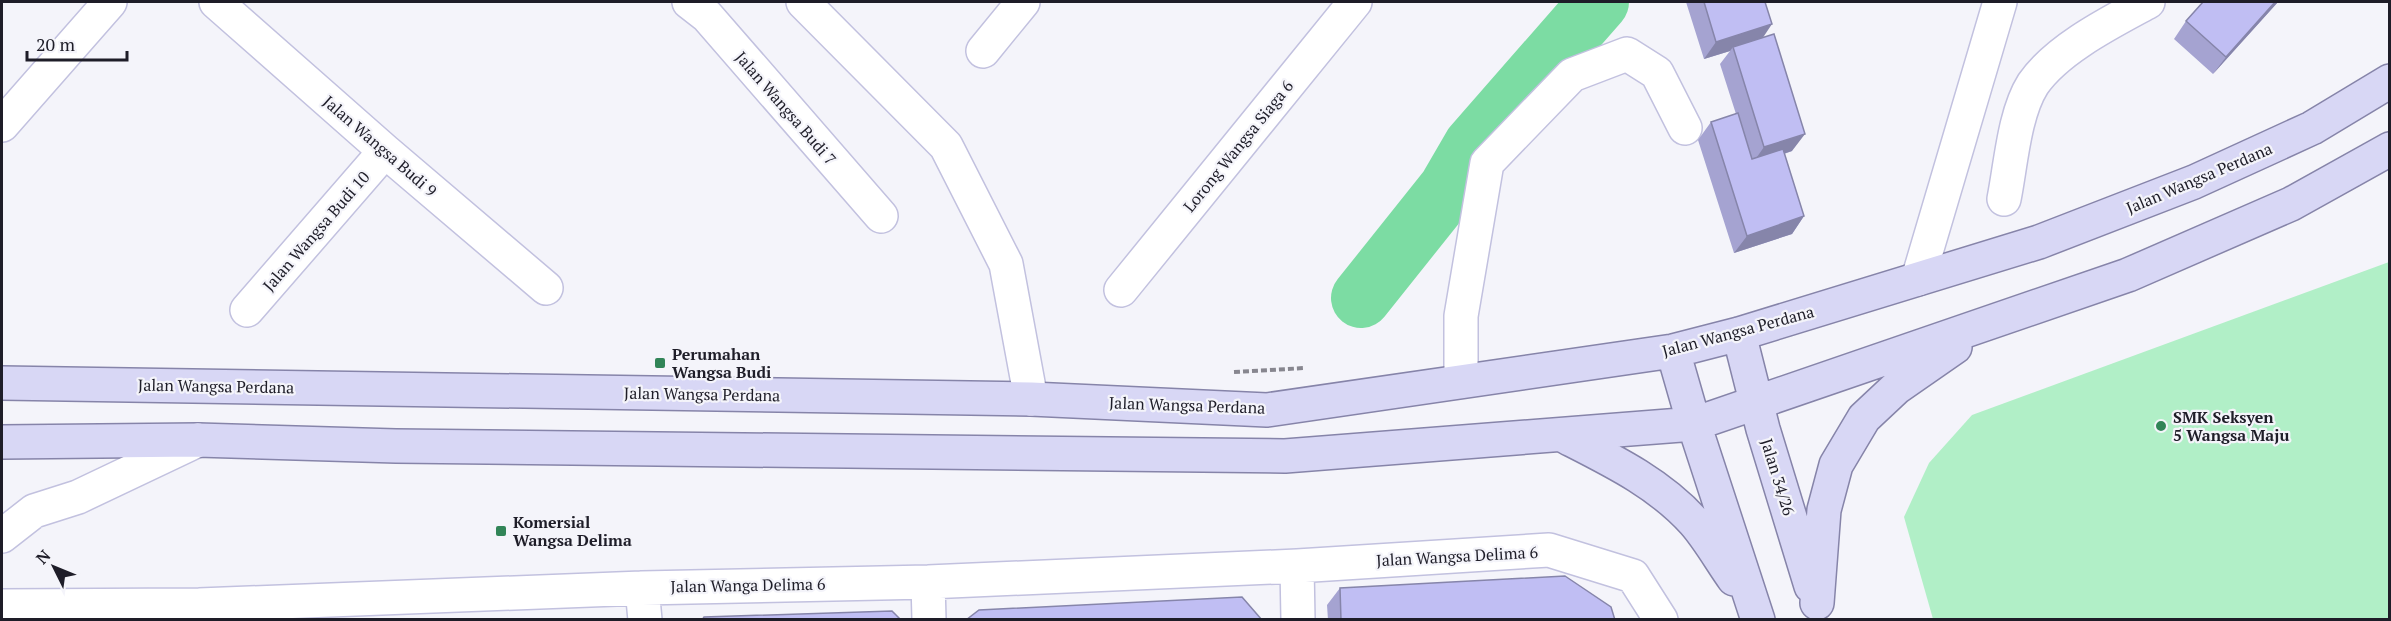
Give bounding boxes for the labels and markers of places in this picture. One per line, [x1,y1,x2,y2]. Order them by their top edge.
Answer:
place label: Perumahan Wangsa Budi [672,343,771,383]
marker: Perumahan Wangsa Budi [653,356,667,370]
place label: SMK Seksyen 5 Wangsa Maju [2173,406,2289,446]
marker: SMK Seksyen 5 Wangsa Maju [2154,419,2168,433]
place label: Komersial Wangsa Delima [513,511,632,551]
marker: Komersial Wangsa Delima [494,524,508,538]

